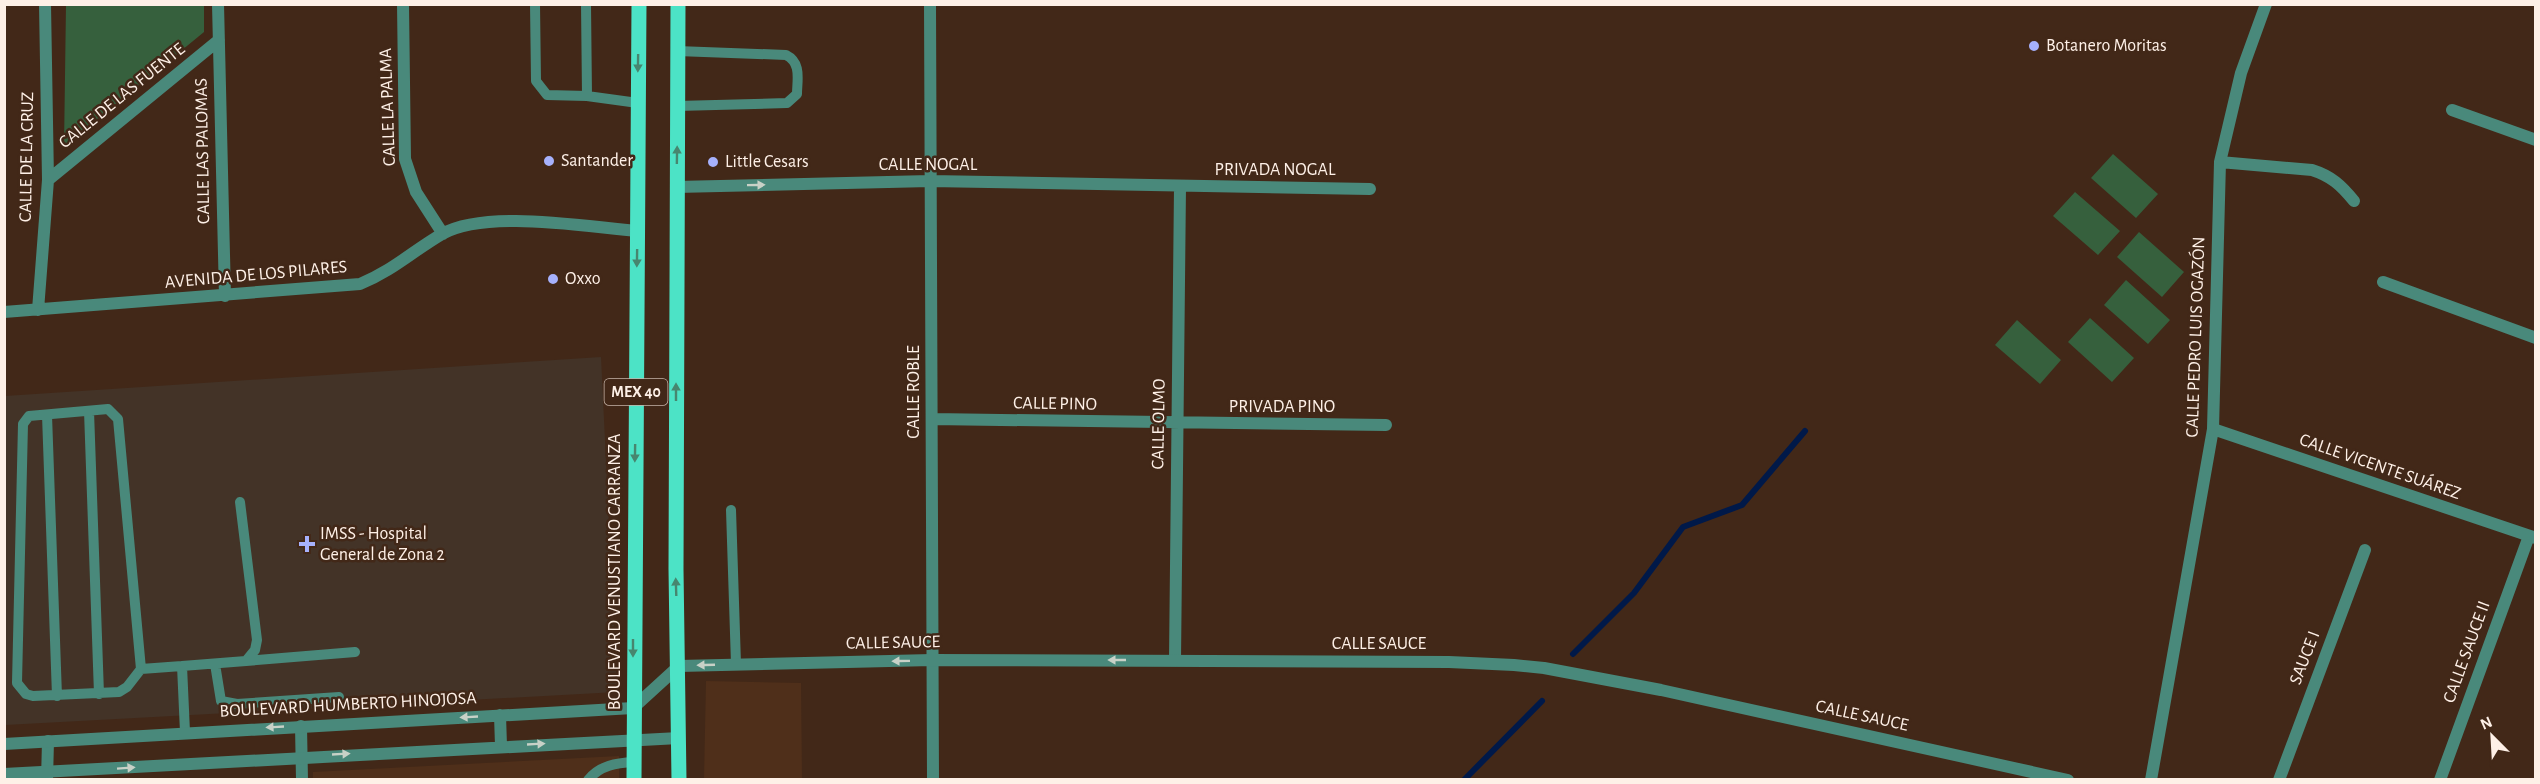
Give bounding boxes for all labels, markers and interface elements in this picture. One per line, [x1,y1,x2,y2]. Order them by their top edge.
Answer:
place label: Botanero Moritas [2046,37,2167,55]
marker: Botanero Moritas [2027,39,2041,53]
street label: CALLE DE LAS FUENTE [56,40,189,152]
street label: CALLE LA PALMA [377,47,399,166]
one-way arrow [633,53,643,72]
street label: CALLE LAS PALOMAS [193,78,213,224]
street label: CALLE DE LA CRUZ [17,92,37,222]
one-way arrow [672,145,681,164]
place label: Santander [561,152,633,170]
place label: Little Cesars [725,153,809,171]
marker: Santander [542,154,556,168]
marker: Little Cesars [706,155,720,169]
street label: CALLE NOGAL [879,156,978,174]
street label: PRIVADA NOGAL [1215,161,1336,179]
one-way arrow [746,180,765,190]
street label: CALLE PEDRO LUIS OGAZÓN [2180,236,2209,438]
one-way arrow [632,248,642,267]
street label: AVENIDA DE LOS PILARES [164,258,348,292]
place label: Oxxo [565,270,601,288]
marker: Oxxo [546,272,560,286]
street label: CALLE ROBLE [905,345,923,439]
street label: CALLE OLMO [1149,378,1169,470]
road number: MEX 40 [604,379,668,405]
one-way arrow [671,382,681,401]
street label: CALLE PINO [1013,394,1097,414]
street label: PRIVADA PINO [1229,398,1335,416]
street label: CALLE VICENTE SUÁREZ [2297,428,2464,503]
street label: BOULEVARD VENUSTIANO CARRANZA [606,433,624,710]
one-way arrow [630,443,640,462]
place label: IMSS - Hospital General de Zona 2 [320,525,445,564]
marker: IMSS - Hospital General de Zona 2 [298,535,316,553]
one-way arrow [671,577,681,596]
street label: CALLE SAUCE II [2440,599,2494,705]
street label: SAUCE I [2287,629,2323,687]
street label: CALLE SAUCE [846,633,941,653]
street label: CALLE SAUCE [1332,635,1426,653]
one-way arrow [628,638,638,657]
one-way arrow [1107,655,1126,665]
one-way arrow [891,656,910,666]
one-way arrow [696,660,715,670]
street label: BOULEVARD HUMBERTO HINOJOSA [219,689,478,721]
street label: CALLE SAUCE [1814,697,1910,735]
north arrow [2462,706,2522,766]
one-way arrow [460,712,479,721]
text: N [2478,714,2495,733]
one-way arrow [265,722,284,732]
one-way arrow [527,740,546,749]
one-way arrow [332,750,351,759]
one-way arrow [116,763,135,772]

